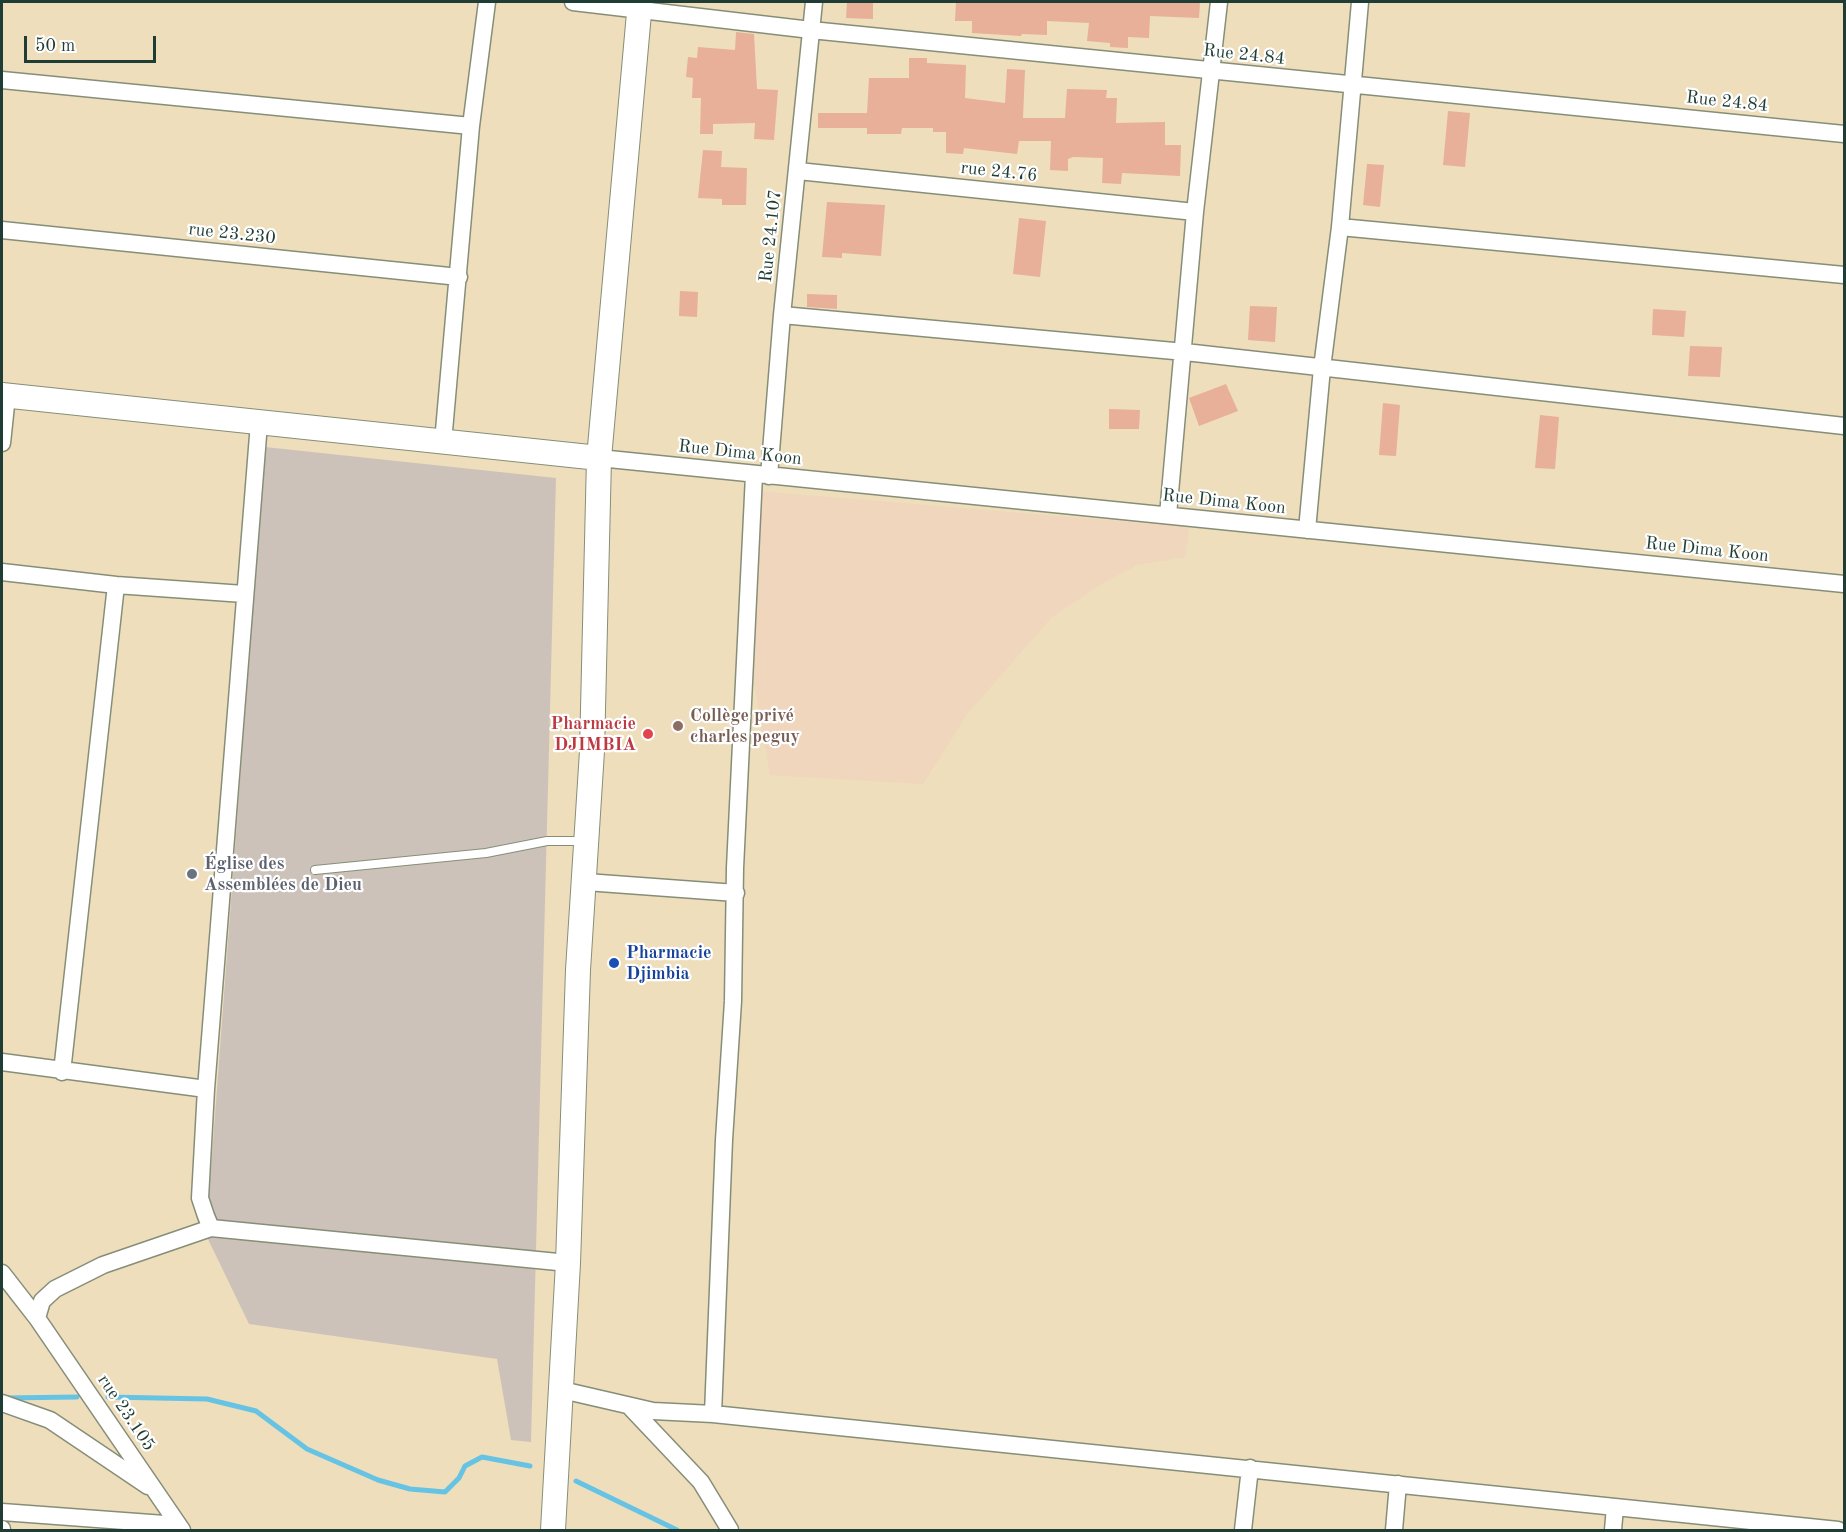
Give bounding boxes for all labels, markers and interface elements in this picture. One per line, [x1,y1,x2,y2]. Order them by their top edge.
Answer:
scale bar [27,24,159,62]
text: 50 m [35,37,75,55]
street label: Rue 24.84 [1202,40,1286,70]
street label: Rue 24.84 [1685,87,1769,117]
street label: rue 24.76 [960,157,1038,187]
street label: Rue 24.107 [755,189,787,283]
street label: rue 23.230 [187,219,277,249]
street label: Rue Dima Koon [677,436,803,470]
street label: Rue Dima Koon [1161,485,1287,519]
street label: Rue Dima Koon [1644,533,1770,567]
place label: Collège privé charles peguy [690,705,800,748]
place label: Pharmacie DJIMBIA [551,713,636,756]
marker: Collège privé charles peguy [671,719,685,733]
marker: Pharmacie DJIMBIA [641,727,655,741]
place label: Église des Assemblées de Dieu [204,853,362,896]
marker: Église des Assemblées de Dieu [185,867,199,881]
place label: Pharmacie Djimbia [626,942,711,984]
marker: Pharmacie Djimbia [607,956,621,970]
street label: rue 23.105 [93,1371,159,1455]

